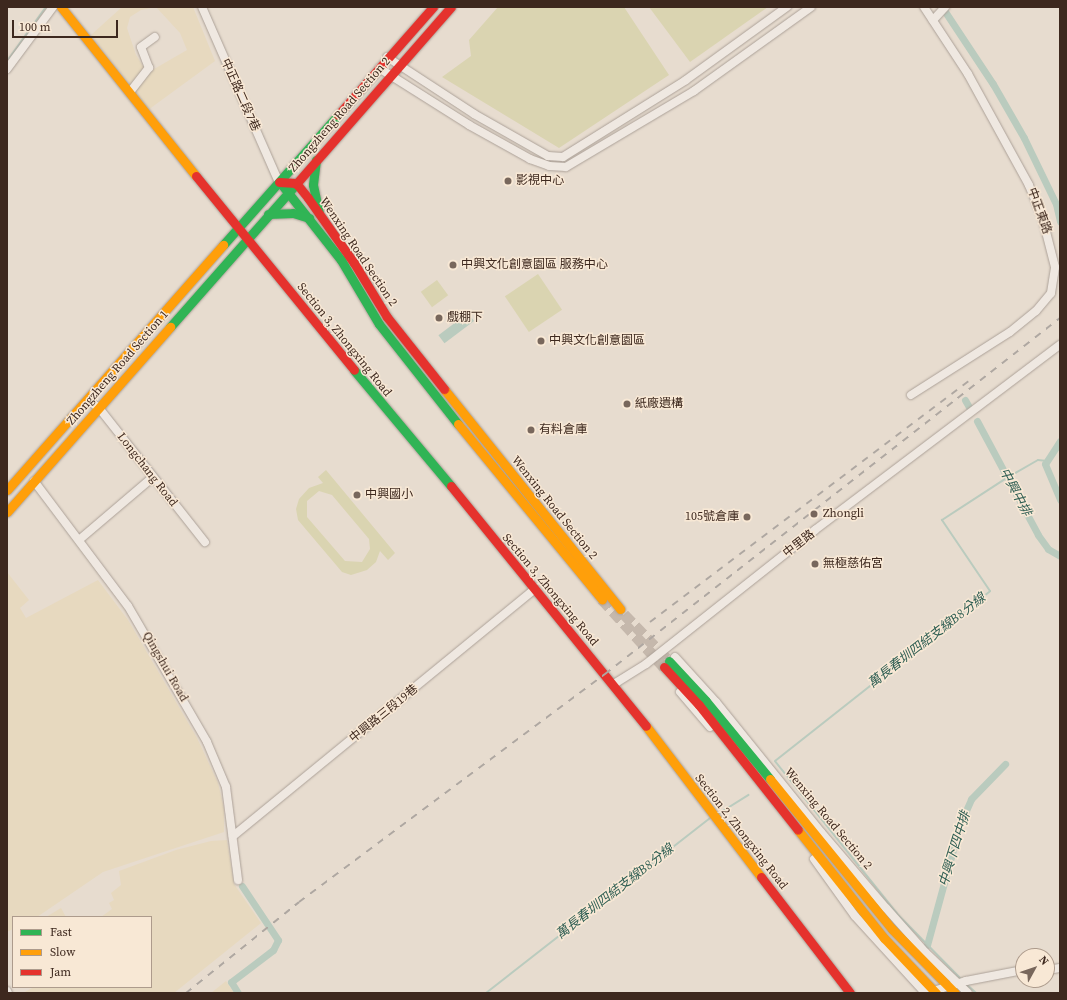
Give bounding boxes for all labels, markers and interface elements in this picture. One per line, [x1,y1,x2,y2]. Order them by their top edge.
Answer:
scale bar [14,12,120,38]
text: 100 m [19,19,51,35]
street label: Zhongzheng Road Section 2 [286,55,394,175]
street label: 中正路二段7巷 [218,56,262,134]
place label: 影視中心 [516,174,564,188]
marker: 影視中心 [503,176,513,186]
street label: 中正東路 [1024,186,1054,236]
street label: Wenxing Road Section 2 [316,195,400,309]
place label: 中興文化創意園區 服務中心 [461,258,608,272]
marker: 中興文化創意園區 服務中心 [448,260,458,270]
street label: Section 3, Zhongxing Road [294,280,394,400]
street label: Zhongzheng Road Section 1 [64,308,172,428]
place label: 戲棚下 [447,311,483,325]
marker: 戲棚下 [434,313,444,323]
place label: 中興文化創意園區 [549,334,645,348]
marker: 中興文化創意園區 [536,336,546,346]
place label: 紙廠遺構 [635,397,683,411]
marker: 紙廠遺構 [622,399,632,409]
place label: 有料倉庫 [539,423,587,437]
marker: 有料倉庫 [526,425,536,435]
street label: Longchang Road [114,430,180,510]
street label: Wenxing Road Section 2 [508,454,600,562]
water label: 中興中排 [996,465,1034,519]
place label: 中興國小 [365,488,413,502]
marker: 中興國小 [352,490,362,500]
place label: Zhongli [823,507,864,521]
marker: Zhongli [808,508,820,520]
place label: 105號倉庫 [685,510,739,524]
marker: 105號倉庫 [742,512,752,522]
street label: 中里路 [780,527,818,561]
street label: Section 3, Zhongxing Road [499,531,601,649]
place label: 無極慈佑宮 [823,557,883,571]
marker: 無極慈佑宮 [810,559,820,569]
water label: 萬長春圳四結支線B8分線 [865,590,989,692]
street label: Qingshui Road [139,629,191,705]
street label: 中興路三段19巷 [347,682,421,746]
street label: Wenxing Road Section 2 [781,765,875,873]
street label: Section 2, Zhongxing Road [692,772,790,892]
water label: 中興下四中排 [936,809,974,889]
water label: 萬長春圳四結支線B8分線 [553,841,677,943]
legend [12,916,152,988]
text: Fast [50,924,72,940]
text: Slow [50,944,75,960]
north arrow [1015,948,1055,988]
text: N [1035,953,1052,968]
text: Jam [50,964,71,980]

